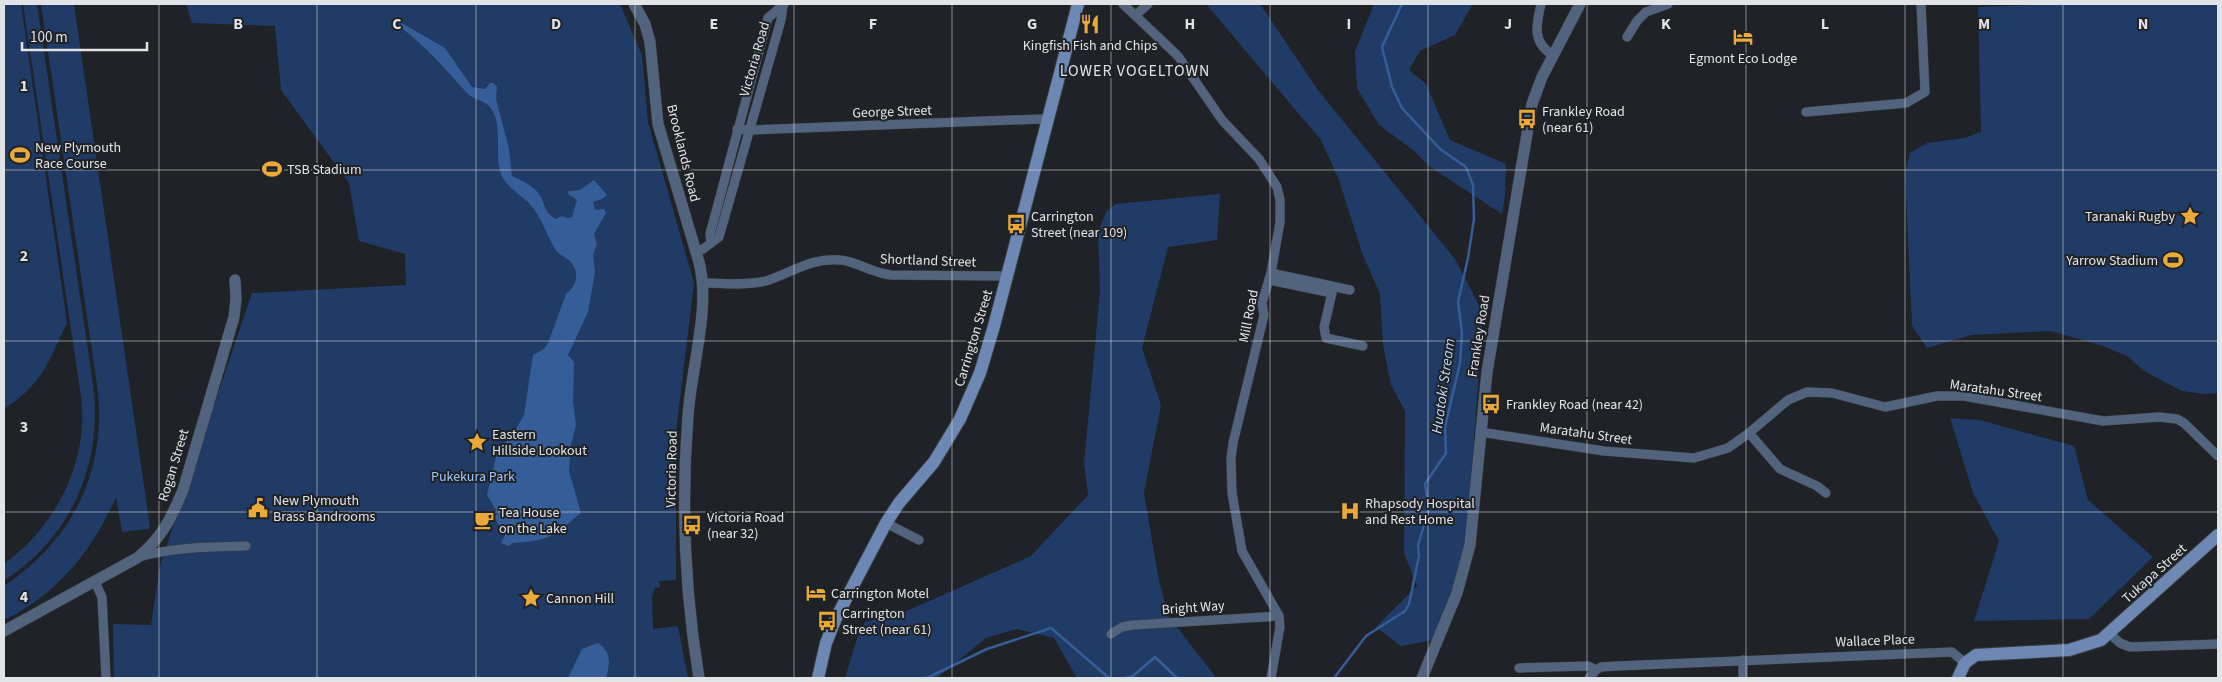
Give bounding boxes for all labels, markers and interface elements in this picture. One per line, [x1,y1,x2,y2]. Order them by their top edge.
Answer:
text: B [233,13,243,35]
text: C [392,13,402,35]
text: D [551,13,561,35]
text: E [710,13,718,35]
text: F [869,13,877,35]
text: G [1027,13,1037,35]
restaurant icon: Kingfish Fish and Chips [1079,13,1101,35]
text: H [1185,13,1195,35]
text: I [1347,13,1351,35]
text: J [1504,13,1512,35]
text: K [1661,13,1671,35]
text: L [1821,13,1829,35]
text: M [1978,13,1990,35]
text: N [2138,13,2148,35]
street label: Victoria Road [735,19,775,99]
scale bar [22,20,148,52]
hotel icon: Egmont Eco Lodge [1732,26,1754,48]
text: 100 m [30,27,68,48]
place label: Kingfish Fish and Chips [1023,36,1157,56]
place label: Egmont Eco Lodge [1689,49,1797,69]
district label: LOWER VOGELTOWN [1060,60,1210,82]
text: 1 [20,75,28,97]
street label: George Street [852,101,932,123]
street label: Brooklands Road [661,102,705,204]
place label: Frankley Road (near 61) [1542,102,1625,138]
bus stop icon: Frankley Road (near 61) [1516,108,1538,130]
place label: New Plymouth Race Course [35,138,121,174]
sports icon: New Plymouth Race Course [9,144,31,166]
sports icon: TSB Stadium [261,158,283,180]
place label: TSB Stadium [287,160,362,180]
place icon: Taranaki Rugby [2179,205,2201,227]
place label: Carrington Street (near 109) [1031,207,1127,243]
place label: Taranaki Rugby [2085,207,2175,227]
bus stop icon: Carrington Street (near 109) [1005,213,1027,235]
text: 2 [20,245,28,267]
street label: Shortland Street [880,249,977,273]
sports icon: Yarrow Stadium [2162,249,2184,271]
place label: Yarrow Stadium [2065,251,2158,271]
street label: Carrington Street [950,287,998,389]
street label: Mill Road [1234,288,1264,344]
street label: Frankley Road [1463,294,1495,379]
water label: Huatoki Stream [1426,337,1461,435]
street label: Maratahu Street [1948,375,2044,407]
bus stop icon: Frankley Road (near 42) [1480,393,1502,415]
place label: Frankley Road (near 42) [1506,395,1643,415]
text: 3 [20,416,28,438]
street label: Maratahu Street [1538,418,1634,450]
place label: Eastern Hillside Lookout [492,425,587,461]
street label: Rogan Street [153,426,195,504]
street label: Victoria Road [661,430,683,508]
place icon: Eastern Hillside Lookout [466,431,488,453]
park label: Pukekura Park [431,467,515,487]
place label: New Plymouth Brass Bandrooms [273,491,376,527]
place label: Rhapsody Hospital and Rest Home [1365,494,1475,530]
public building icon: New Plymouth Brass Bandrooms [247,497,269,519]
hospital icon: Rhapsody Hospital and Rest Home [1339,500,1361,522]
place label: Tea House on the Lake [499,503,567,539]
place label: Victoria Road (near 32) [707,508,784,544]
cafe icon: Tea House on the Lake [473,509,495,531]
bus stop icon: Victoria Road (near 32) [681,514,703,536]
street label: Tukapa Street [2118,539,2192,608]
hotel icon: Carrington Motel [805,582,827,604]
place label: Carrington Motel [831,584,930,604]
text: 4 [20,586,29,608]
place icon: Cannon Hill [520,587,542,609]
place label: Cannon Hill [546,589,615,609]
street label: Bright Way [1161,596,1226,620]
place label: Carrington Street (near 61) [842,604,931,640]
bus stop icon: Carrington Street (near 61) [816,610,838,632]
street label: Wallace Place [1835,630,1915,652]

